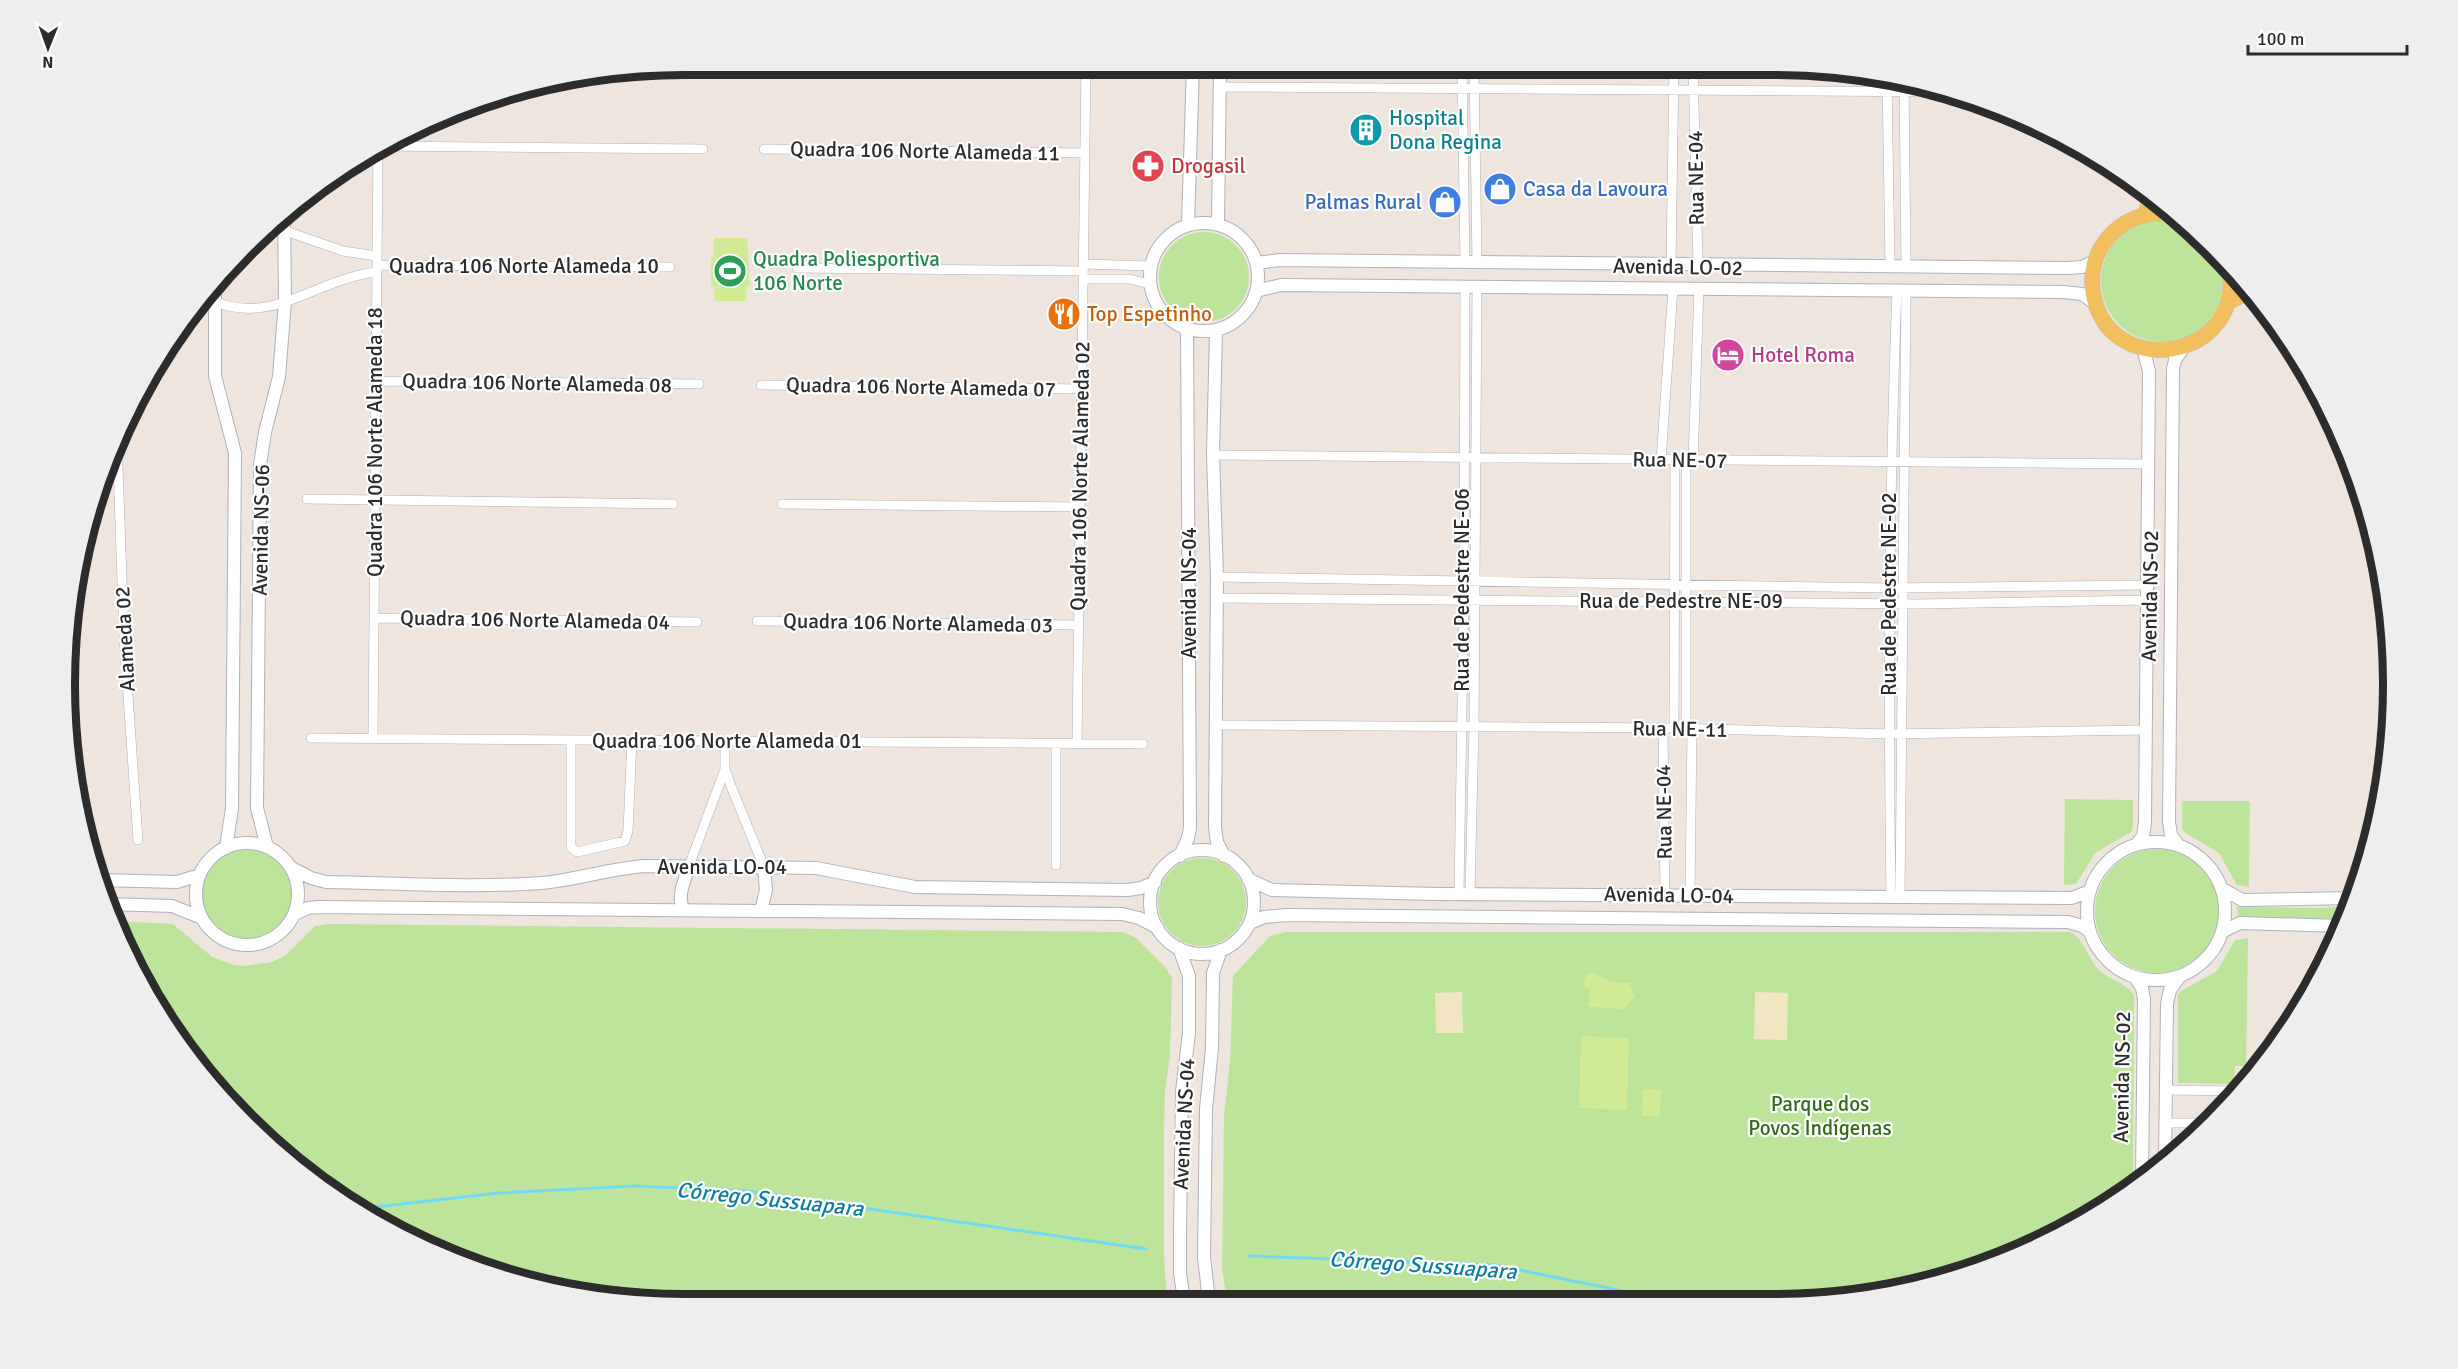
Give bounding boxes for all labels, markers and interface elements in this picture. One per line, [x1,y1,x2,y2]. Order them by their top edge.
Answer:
north arrow [18,18,78,78]
scale bar [2248,18,2407,56]
text: 100 m [2257,28,2304,50]
text: N [42,52,53,72]
place label: Hospital Dona Regina [1389,105,1502,155]
building icon: Hospital Dona Regina [1348,112,1384,148]
street label: Rua NE-04 [1682,130,1710,226]
street label: Quadra 106 Norte Alameda 11 [790,136,1060,166]
pharmacy icon: Drogasil [1130,148,1166,184]
place label: Drogasil [1171,153,1246,179]
shop icon: Casa da Lavoura [1482,171,1518,207]
place label: Casa da Lavoura [1523,176,1668,202]
shop icon: Palmas Rural [1427,184,1463,220]
place label: Palmas Rural [1305,189,1422,215]
place label: Quadra Poliesportiva 106 Norte [753,246,940,296]
street label: Quadra 106 Norte Alameda 10 [389,253,659,279]
sports icon: Quadra Poliesportiva 106 Norte [712,253,748,289]
street label: Avenida LO-02 [1613,253,1743,281]
restaurant icon: Top Espetinho [1046,296,1082,332]
place label: Top Espetinho [1087,301,1212,327]
street label: Quadra 106 Norte Alameda 18 [362,307,388,577]
hotel icon: Hotel Roma [1710,337,1746,373]
street label: Quadra 106 Norte Alameda 02 [1065,341,1095,611]
place label: Hotel Roma [1751,342,1855,368]
street label: Quadra 106 Norte Alameda 08 [402,368,672,398]
street label: Quadra 106 Norte Alameda 07 [786,372,1056,402]
street label: Rua NE-07 [1632,446,1728,474]
street label: Avenida NS-06 [247,464,275,596]
street label: Rua de Pedestre NE-06 [1449,488,1475,692]
street label: Rua de Pedestre NE-02 [1876,492,1902,696]
street label: Avenida NS-04 [1176,527,1202,659]
street label: Avenida NS-02 [2136,530,2164,662]
street label: Alameda 02 [109,585,141,693]
street label: Rua de Pedestre NE-09 [1579,588,1783,614]
street label: Quadra 106 Norte Alameda 04 [400,605,670,635]
street label: Quadra 106 Norte Alameda 03 [783,608,1053,638]
street label: Rua NE-11 [1632,715,1728,743]
street label: Quadra 106 Norte Alameda 01 [592,728,862,754]
street label: Rua NE-04 [1650,764,1678,860]
street label: Avenida LO-04 [657,854,787,880]
street label: Avenida LO-04 [1604,881,1734,909]
street label: Avenida NS-02 [2108,1011,2136,1143]
street label: Avenida NS-04 [1168,1058,1200,1190]
park label: Parque dos Povos Indígenas [1748,1091,1892,1141]
water label: Córrego Sussuapara [675,1176,866,1222]
water label: Córrego Sussuapara [1328,1245,1518,1285]

